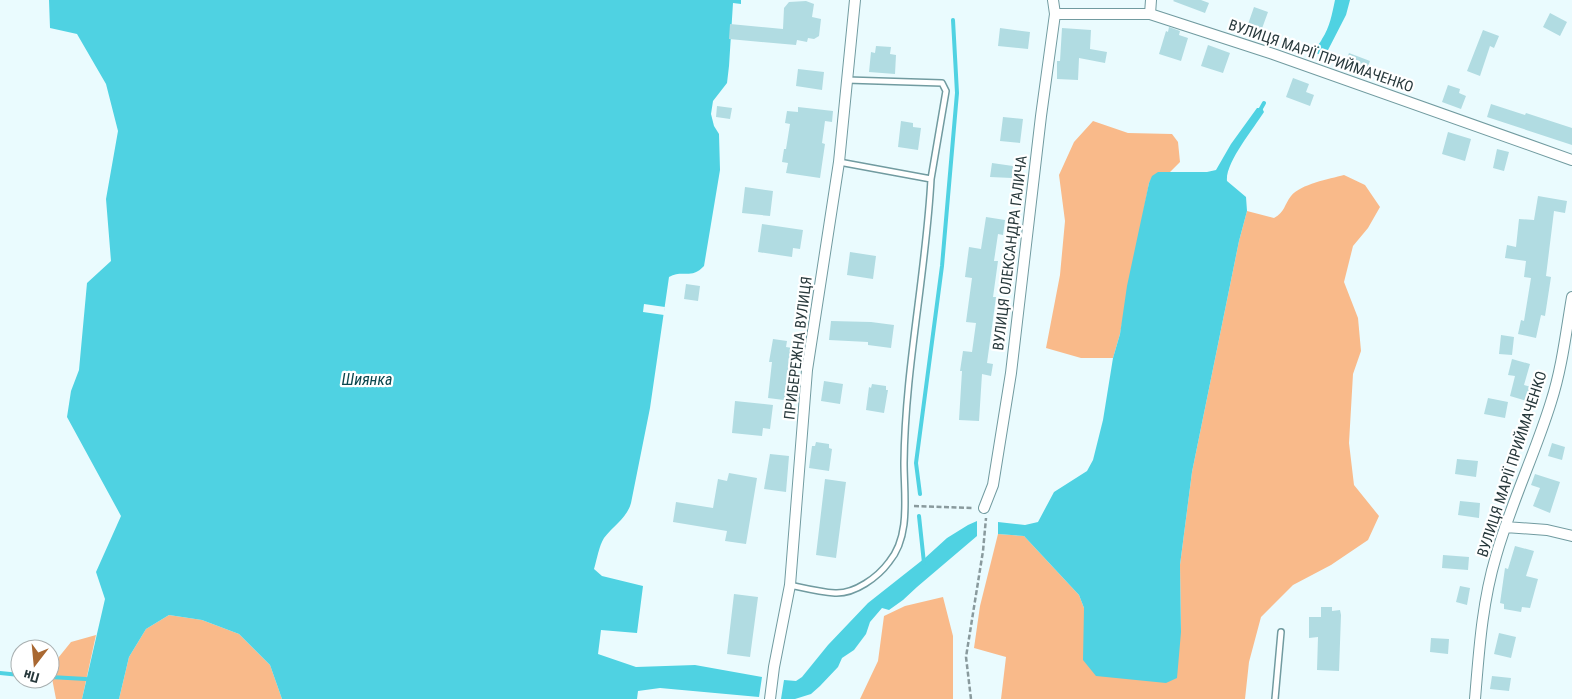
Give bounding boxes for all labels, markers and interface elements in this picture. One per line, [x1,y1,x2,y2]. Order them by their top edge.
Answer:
street label: ВУЛИЦЯ МАРІЇ ПРИЙМАЧЕНКО [1226,16,1416,96]
street label: ВУЛИЦЯ ОЛЕКСАНДРА ГАЛИЧА [989,154,1031,352]
street label: ПРИБЕРЕЖНА ВУЛИЦЯ [780,275,816,421]
street label: ВУЛИЦЯ МАРІЇ ПРИЙМАЧЕНКО [1473,369,1551,559]
water label: Шиянка [342,370,392,389]
north arrow [10,639,60,689]
text: Пн [22,667,41,686]

